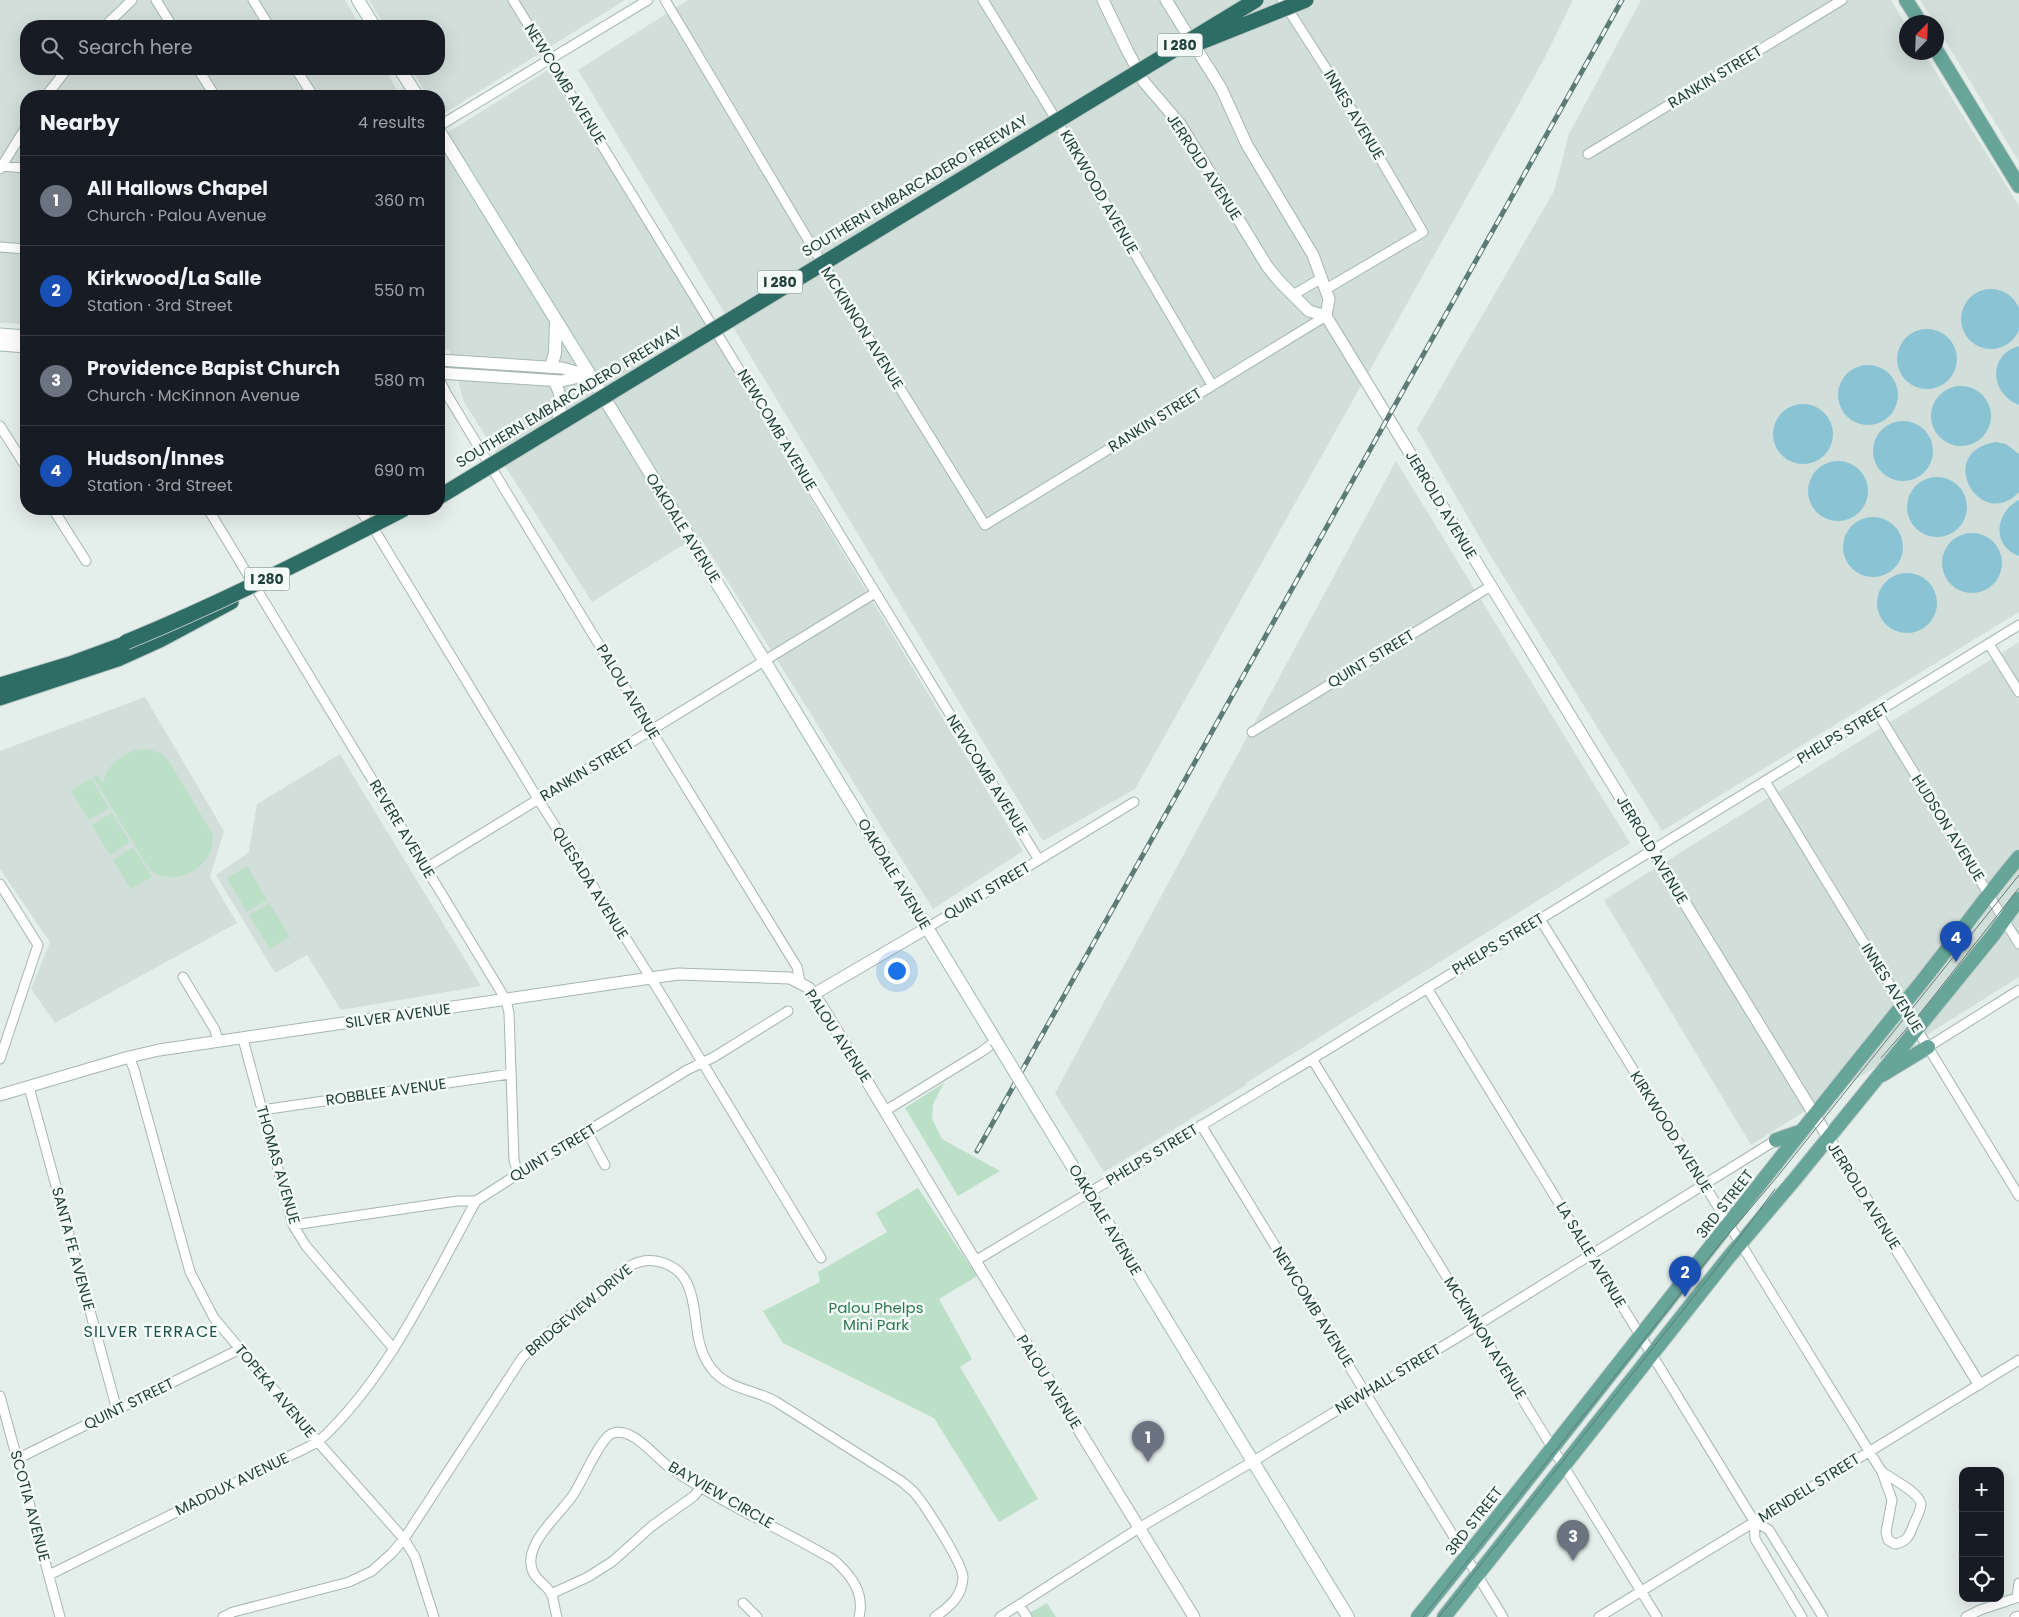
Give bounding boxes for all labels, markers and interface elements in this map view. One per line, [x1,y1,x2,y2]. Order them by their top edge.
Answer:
north arrow [1899,15,1944,60]
street label: NEWCOMB AVENUE [520,19,611,148]
search box [20,20,445,75]
icon: search [38,34,66,62]
text: Search here [78,34,192,61]
road number: I 280 [1158,34,1202,56]
street label: RANKIN STREET [1664,40,1766,113]
street label: INNES AVENUE [1319,66,1390,164]
text: Nearby [40,108,120,137]
street label: SOUTHERN EMBARCADERO FREEWAY [798,109,1032,262]
street label: JERROLD AVENUE [1162,109,1247,224]
text: 4 results [358,111,425,134]
street label: KIRKWOOD AVENUE [1055,126,1144,258]
text: All Hallows Chapel [87,175,268,202]
text: 1 [53,189,59,212]
text: 360 m [375,189,425,212]
text: Church · Palou Avenue [87,204,267,227]
street label: MCKINNON AVENUE [816,262,909,393]
text: Kirkwood/La Salle [87,265,261,292]
road number: I 280 [758,270,802,294]
text: 2 [51,279,61,302]
text: 550 m [374,279,425,302]
text: Station · 3rd Street [87,294,233,317]
street label: SOUTHERN EMBARCADERO FREEWAY [452,320,686,473]
text: Providence Bapist Church [87,355,340,382]
street label: NEWCOMB AVENUE [733,365,822,495]
text: 3 [51,369,61,392]
text: 580 m [374,369,425,392]
street label: RANKIN STREET [1104,382,1205,457]
text: Church · McKinnon Avenue [87,384,300,407]
text: Hudson/Innes [87,445,224,472]
street label: JERROLD AVENUE [1401,447,1482,563]
text: 4 [51,459,61,482]
text: 690 m [374,459,425,482]
street label: OAKDALE AVENUE [641,469,726,587]
text: Station · 3rd Street [87,474,233,497]
road number: I 280 [244,568,290,590]
street label: QUINT STREET [1323,624,1418,693]
street label: PALOU AVENUE [592,640,665,743]
street label: PHELPS STREET [1793,697,1893,768]
street label: NEWCOMB AVENUE [942,710,1033,839]
street label: RANKIN STREET [536,733,638,806]
street label: HUDSON AVENUE [1907,770,1990,885]
street label: REVERE AVENUE [365,775,440,882]
street label: JERROLD AVENUE [1612,792,1693,908]
street label: OAKDALE AVENUE [853,814,936,933]
street label: QUESADA AVENUE [547,822,634,943]
street label: QUINT STREET [939,856,1034,925]
street label: PHELPS STREET [1448,908,1548,979]
pin: 4 [1940,921,1972,962]
street label: INNES AVENUE [1857,939,1928,1036]
your location [884,958,910,984]
street label: PALOU AVENUE [800,985,877,1087]
street label: SILVER AVENUE [344,998,452,1033]
street label: KIRKWOOD AVENUE [1625,1067,1717,1197]
street label: ROBBLEE AVENUE [324,1073,448,1110]
street label: THOMAS AVENUE [252,1103,305,1227]
street label: QUINT STREET [505,1118,600,1187]
street label: PHELPS STREET [1102,1119,1202,1190]
street label: JERROLD AVENUE [1823,1138,1906,1253]
street label: OAKDALE AVENUE [1064,1160,1147,1279]
street label: 3RD STREET [1691,1165,1758,1243]
street label: SANTA FE AVENUE [47,1185,100,1313]
street label: LA SALLE AVENUE [1551,1198,1631,1312]
street label: NEWCOMB AVENUE [1268,1242,1359,1371]
pin: 2 [1669,1256,1701,1297]
street label: BRIDGEVIEW DRIVE [521,1259,637,1361]
street label: MCKINNON AVENUE [1439,1272,1532,1403]
park label: Palou Phelps Mini Park [829,1297,924,1335]
district label: SILVER TERRACE [84,1320,218,1343]
street label: PALOU AVENUE [1012,1331,1087,1433]
street label: NEWHALL STREET [1331,1339,1445,1418]
street label: TOPEKA AVENUE [230,1340,321,1442]
street label: QUINT STREET [80,1373,177,1434]
pin: 1 [1132,1421,1164,1462]
street label: MADDUX AVENUE [171,1447,292,1520]
street label: SCOTIA AVENUE [6,1448,55,1564]
street label: MENDELL STREET [1754,1448,1863,1527]
street label: BAYVIEW CIRCLE [665,1456,778,1533]
map controls [1959,1467,2004,1602]
button: + [1959,1467,2004,1512]
street label: 3RD STREET [1440,1482,1507,1560]
button: − [1959,1512,2004,1557]
pin: 3 [1557,1520,1589,1561]
button: locate [1959,1557,2004,1602]

